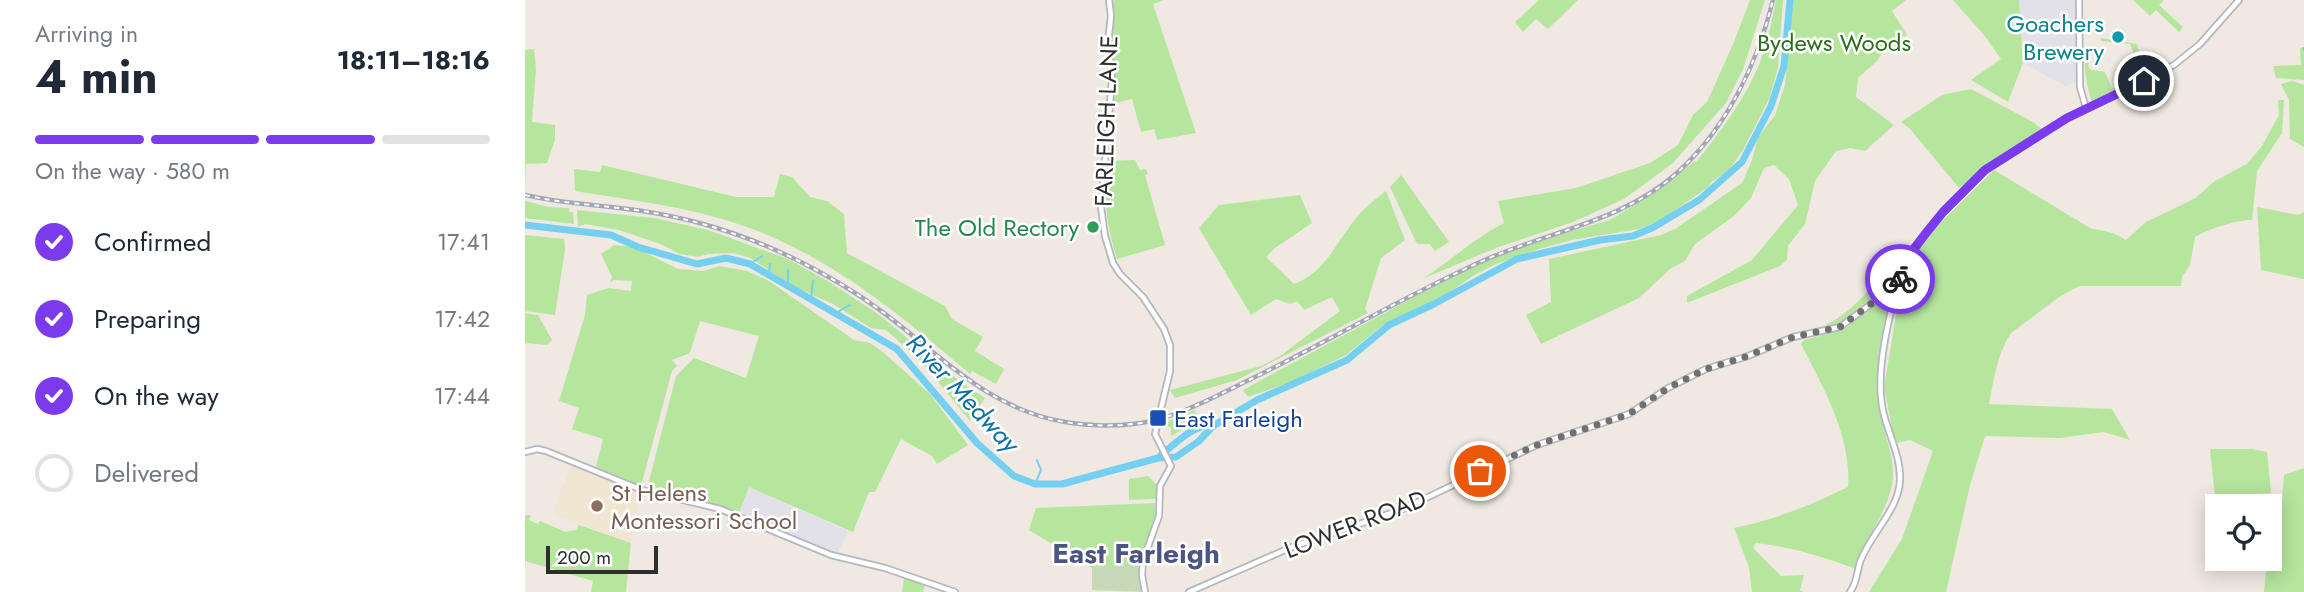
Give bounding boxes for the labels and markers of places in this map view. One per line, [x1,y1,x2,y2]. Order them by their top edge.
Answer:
place label: Goachers Brewery [2006,6,2104,69]
marker: Goachers Brewery [2110,29,2126,45]
pin [2114,51,2174,111]
place label: The Old Rectory [915,210,1079,245]
marker: The Old Rectory [1085,219,1101,235]
place label: East Farleigh [1174,401,1303,436]
marker: East Farleigh [1148,408,1168,428]
pin [1450,441,1510,501]
place label: St Helens Montessori School [611,475,797,538]
marker: St Helens Montessori School [589,498,605,514]

